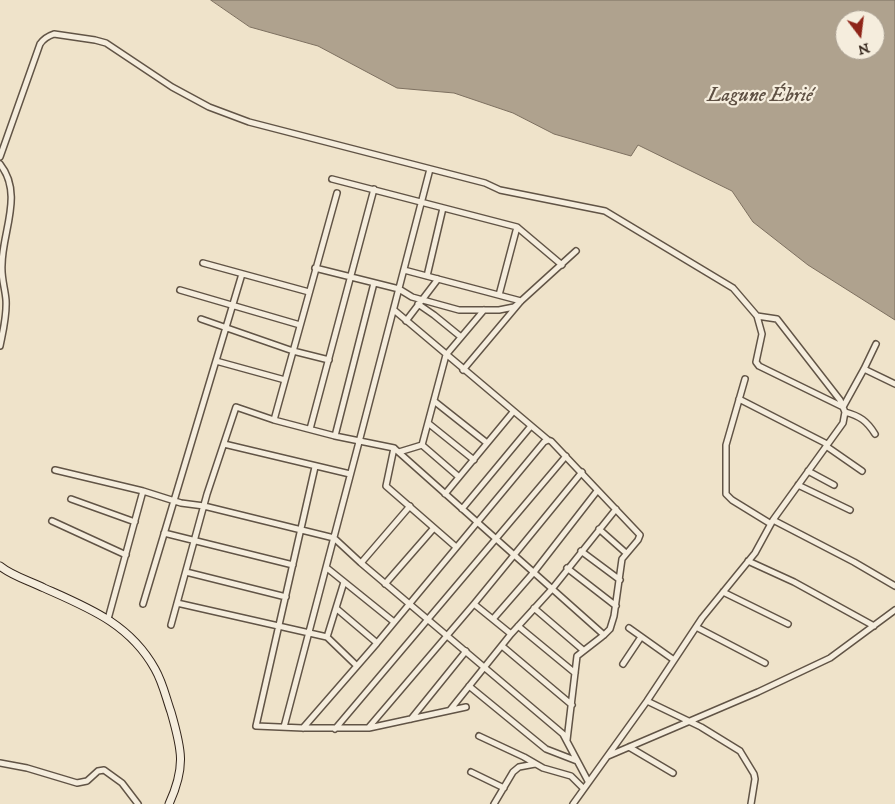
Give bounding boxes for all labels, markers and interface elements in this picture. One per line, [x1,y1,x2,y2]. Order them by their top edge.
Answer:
north arrow [835,10,885,60]
text: N [856,38,872,59]
water label: Lagune Ébrié [707,85,813,109]

